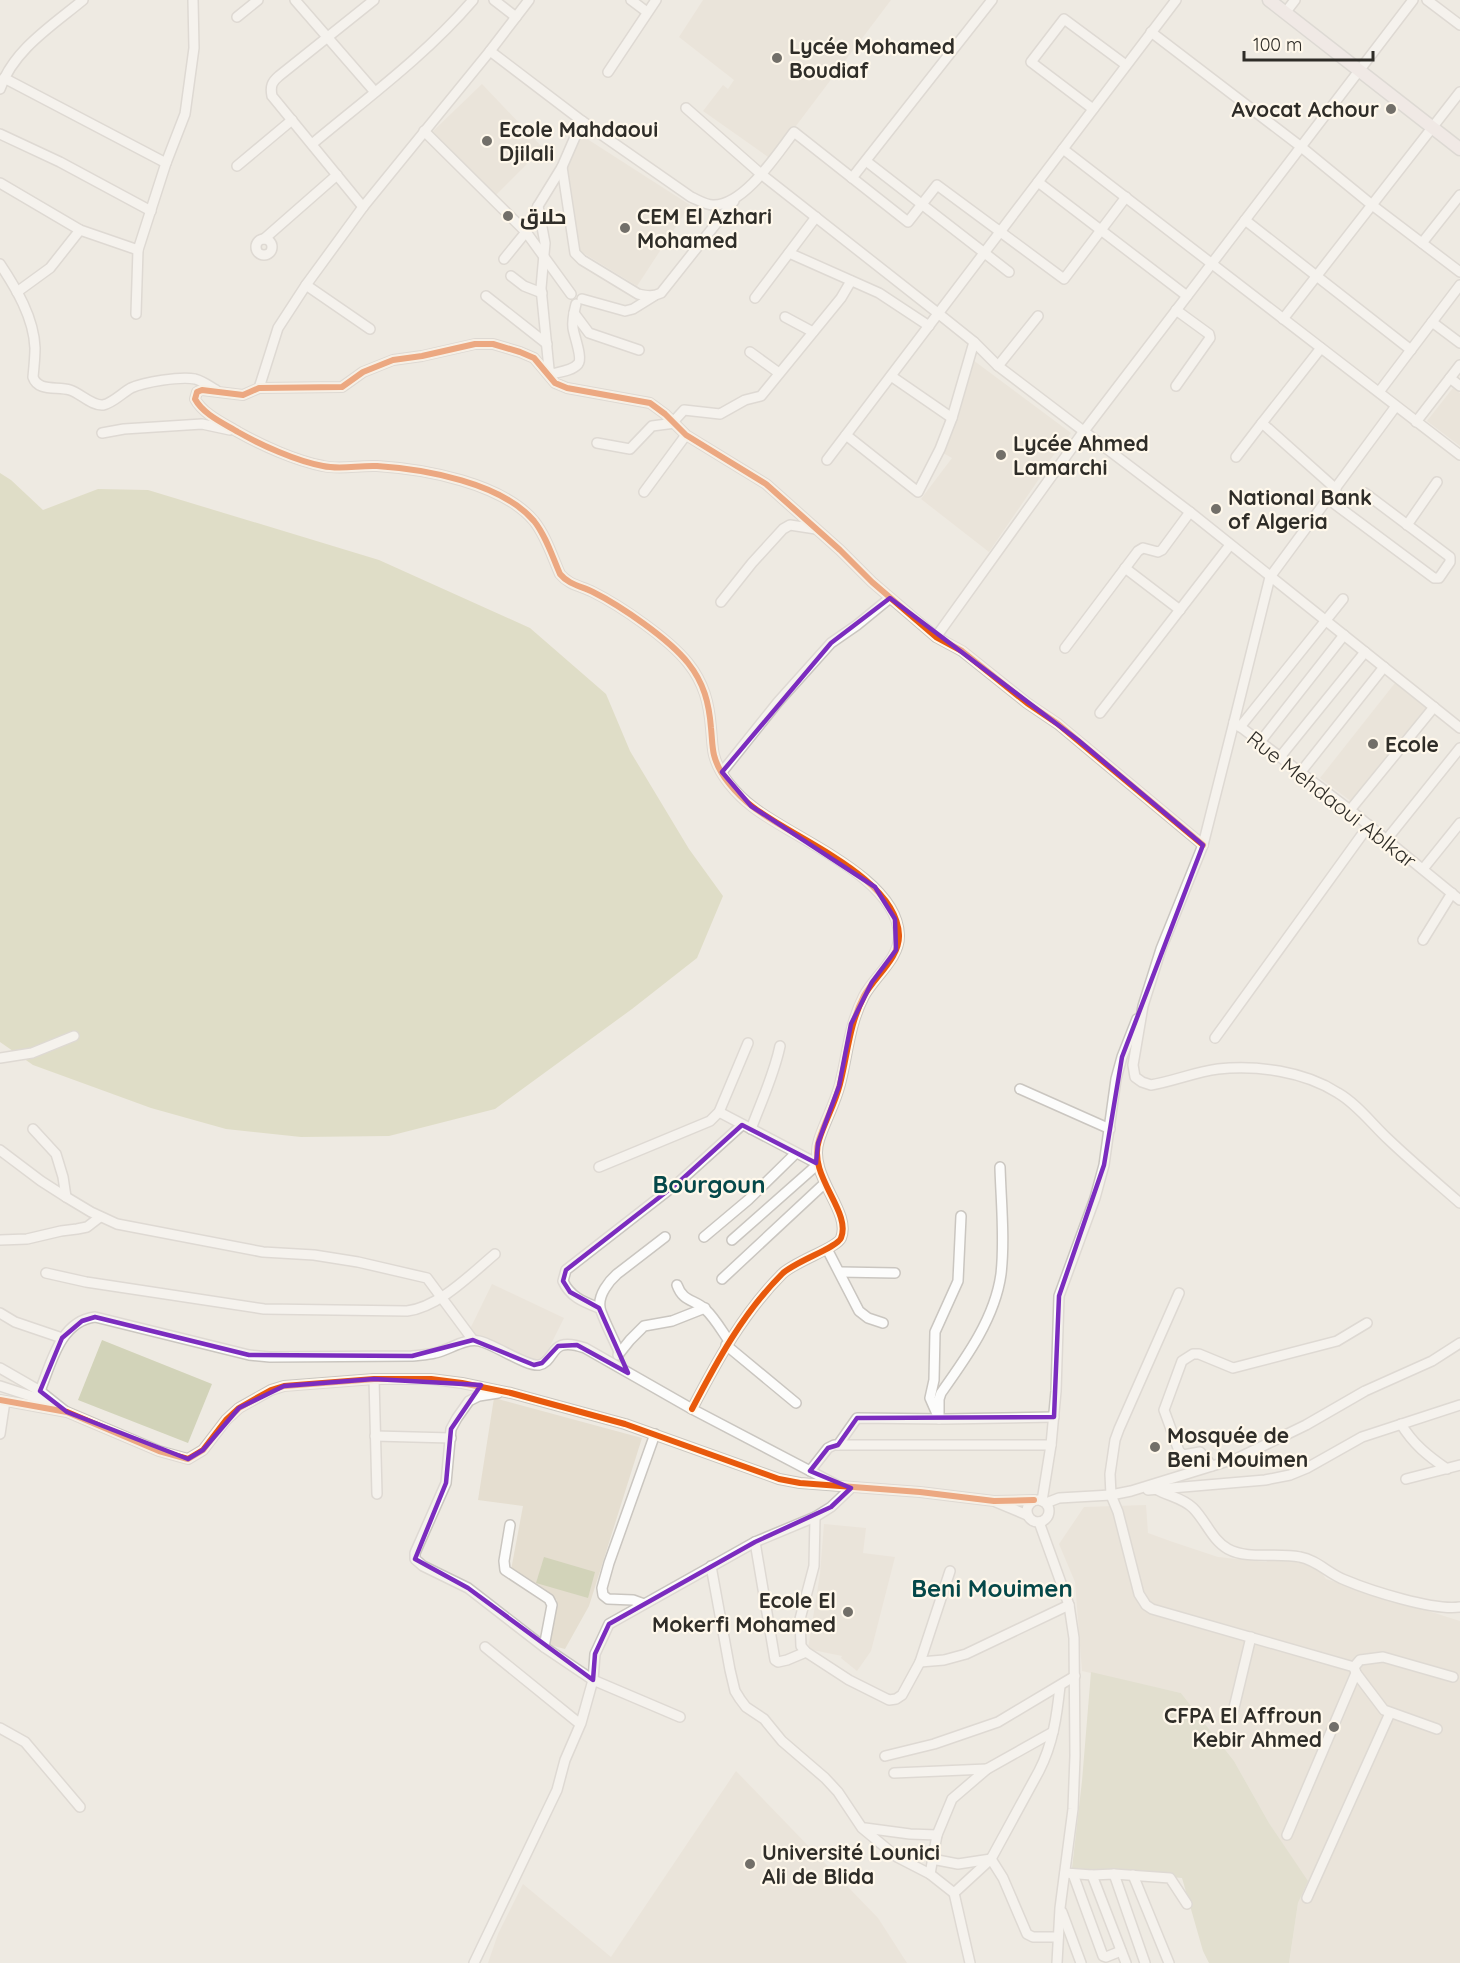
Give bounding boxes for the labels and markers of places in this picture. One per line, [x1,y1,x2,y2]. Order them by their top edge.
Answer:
place label: Lycée Mohamed Boudiaf [789,33,955,83]
marker: Lycée Mohamed Boudiaf [770,51,784,65]
place label: Avocat Achour [1232,96,1379,122]
marker: Avocat Achour [1384,102,1398,116]
place label: Ecole Mahdaoui Djilali [499,116,658,166]
marker: Ecole Mahdaoui Djilali [480,134,494,148]
place label: حلاق [520,203,566,230]
place label: CEM El Azhari Mohamed [637,203,772,253]
marker: حلاق [501,209,515,223]
marker: CEM El Azhari Mohamed [618,221,632,235]
place label: Lycée Ahmed Lamarchi [1013,430,1149,480]
marker: Lycée Ahmed Lamarchi [994,448,1008,462]
place label: National Bank of Algeria [1228,484,1372,534]
marker: National Bank of Algeria [1209,502,1223,516]
place label: Ecole [1385,731,1439,757]
marker: Ecole [1366,737,1380,751]
place label: Mosquée de Beni Mouimen [1167,1422,1308,1472]
marker: Mosquée de Beni Mouimen [1148,1440,1162,1454]
place label: Ecole El Mokerfi Mohamed [652,1587,836,1637]
marker: Ecole El Mokerfi Mohamed [841,1605,855,1619]
place label: CFPA El Affroun Kebir Ahmed [1164,1702,1322,1752]
marker: CFPA El Affroun Kebir Ahmed [1327,1720,1341,1734]
place label: Université Lounici Ali de Blida [762,1839,940,1889]
marker: Université Lounici Ali de Blida [743,1857,757,1871]

